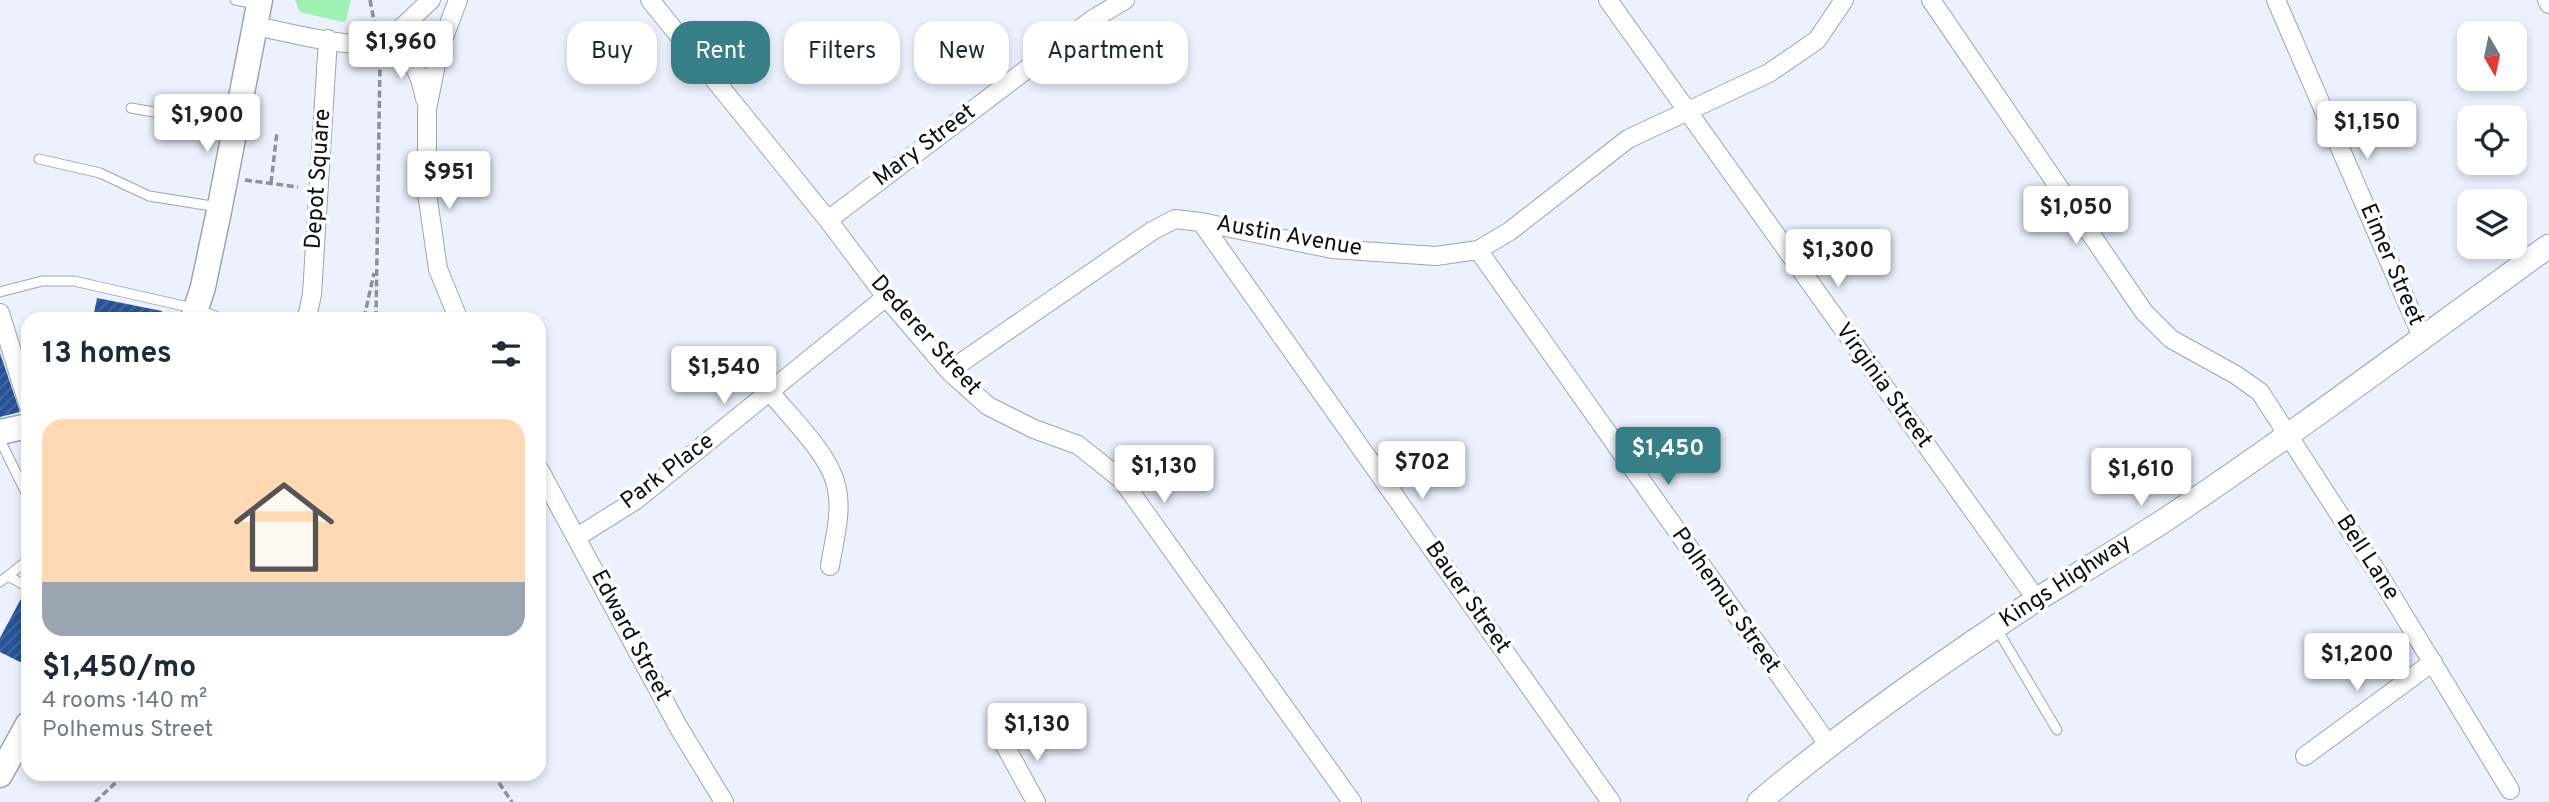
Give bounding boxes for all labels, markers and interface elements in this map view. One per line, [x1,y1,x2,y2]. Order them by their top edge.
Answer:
chip: Buy [567,21,657,84]
chip: Rent [671,21,770,84]
chip: Filters [784,21,900,84]
chip: New [914,21,1009,84]
chip: Apartment [1023,21,1188,84]
north arrow [2457,21,2527,91]
map controls [2457,21,2527,259]
pin: $1,960 [344,22,458,81]
text: $1,960 [365,29,437,58]
pin: $1,900 [150,94,264,154]
street label: Mary Street [868,98,982,194]
text: $1,900 [170,102,244,131]
pin: $1,150 [2310,102,2424,161]
button: locate [2457,105,2527,175]
street label: Depot Square [300,108,338,250]
text: $1,150 [2333,109,2401,138]
pin: $951 [408,152,490,211]
text: $951 [423,159,475,188]
pin: $1,050 [2019,187,2133,246]
button: layers [2457,189,2527,259]
text: $1,050 [2039,194,2113,223]
street label: Eimer Street [2352,200,2430,330]
street label: Austin Avenue [1214,210,1364,264]
pin: $1,300 [1781,230,1895,289]
text: $1,300 [1802,237,1874,266]
street label: Dederer Street [863,270,987,402]
street label: Virginia Street [1828,318,1938,454]
icon: filters [487,335,525,373]
text: 13 homes [42,336,172,373]
pin: $1,540 [667,346,781,406]
text: $1,540 [687,354,761,383]
street label: Park Place [615,427,721,517]
pin: $1,450 [1611,428,1725,487]
text: $1,450 [1632,435,1704,464]
pin: $702 [1381,442,1463,501]
pin: $1,130 [1107,446,1221,505]
pin: $1,610 [2084,448,2198,508]
text: $702 [1394,449,1450,478]
text: $1,130 [1131,453,1197,482]
text: $1,610 [2107,456,2175,485]
icon: home [221,464,347,590]
street label: Bell Lane [2329,510,2405,606]
street label: Polhemus Street [1664,523,1786,679]
street label: Kings Highway [1995,529,2137,635]
street label: Bauer Street [1418,536,1516,660]
street label: Edward Street [583,565,677,707]
pin: $1,200 [2300,634,2414,693]
text: $1,200 [2320,641,2394,670]
text: $1,450/mo [42,650,196,687]
text: 4 rooms · 140 m² [42,687,207,716]
pin: $1,130 [980,704,1094,763]
text: $1,130 [1004,711,1070,740]
text: Polhemus Street [42,716,213,745]

